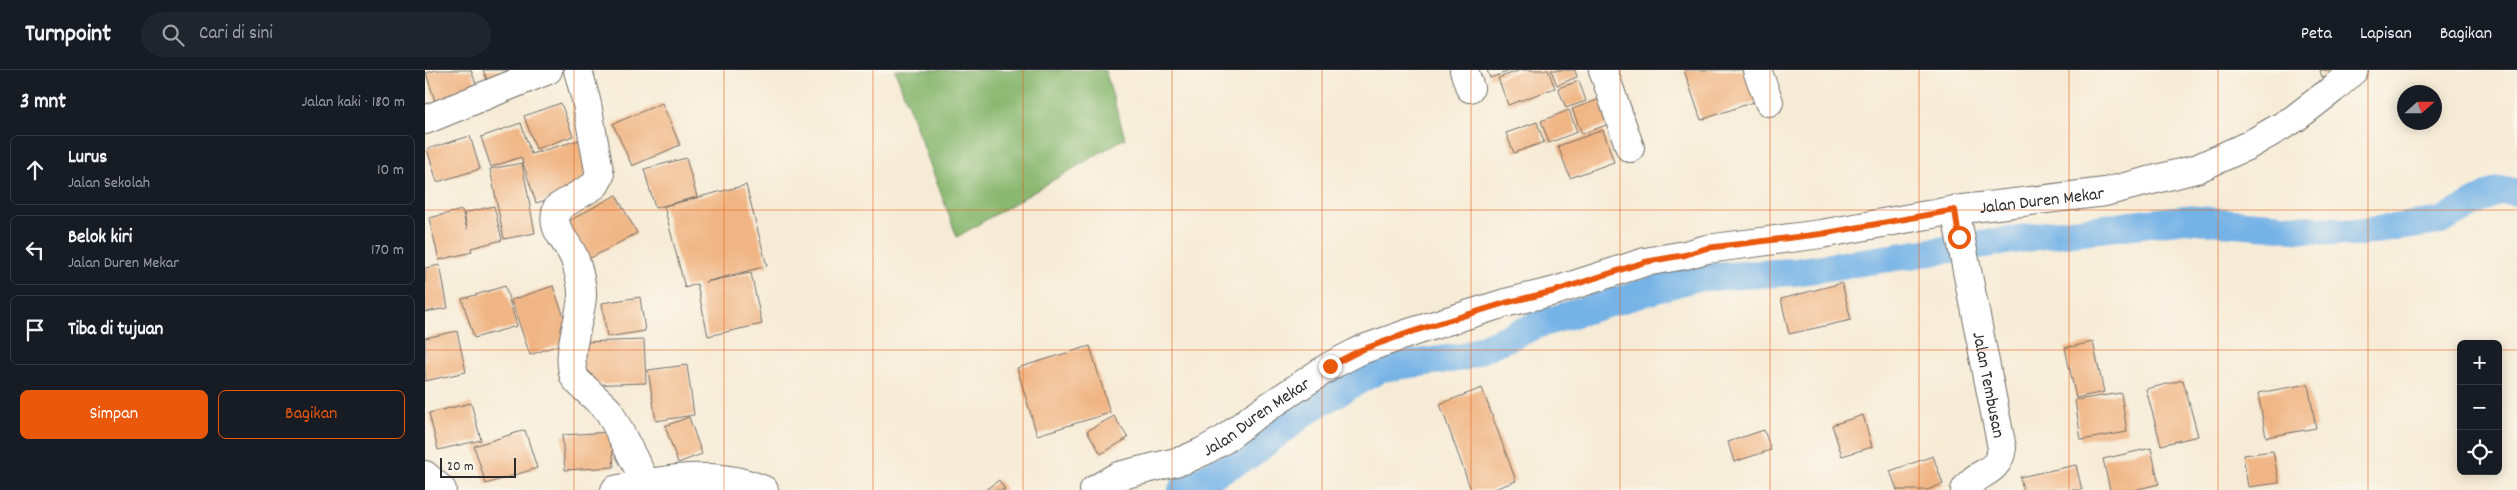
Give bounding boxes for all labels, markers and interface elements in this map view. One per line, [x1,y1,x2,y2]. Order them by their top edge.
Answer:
search box [141,12,491,57]
text: Turnpoint [25,18,111,52]
icon: search [159,21,187,49]
text: Cari di sini [199,21,273,48]
text: Peta [2301,22,2332,47]
text: Lapisan [2360,22,2412,47]
text: Bagikan [2440,22,2492,47]
north arrow [2397,85,2442,130]
text: 3 mnt [20,88,66,118]
text: Jalan kaki · 180 m [301,91,405,114]
text: Lurus [68,145,107,172]
icon: ahead [21,156,49,184]
text: 10 m [377,159,404,182]
text: Jalan Sekolah [68,172,150,195]
street label: Jalan Duren Mekar [1978,182,2106,222]
text: Belok kiri [68,225,132,252]
route start [1948,226,1971,249]
icon: left [21,236,49,264]
text: 170 m [371,239,404,262]
text: Jalan Duren Mekar [68,252,179,275]
icon: arrive [21,316,49,344]
text: Tiba di tujuan [68,317,163,344]
street label: Jalan Tembusan [1964,330,2010,440]
map controls [2457,340,2502,475]
button: + [2457,340,2502,385]
route end [1319,355,1342,378]
street label: Jalan Duren Mekar [1199,372,1316,464]
button: − [2457,385,2502,430]
button: Simpan [20,390,208,439]
button: Bagikan [218,390,405,439]
button: locate [2457,430,2502,475]
scale bar [440,455,516,478]
text: 20 m [447,457,474,477]

